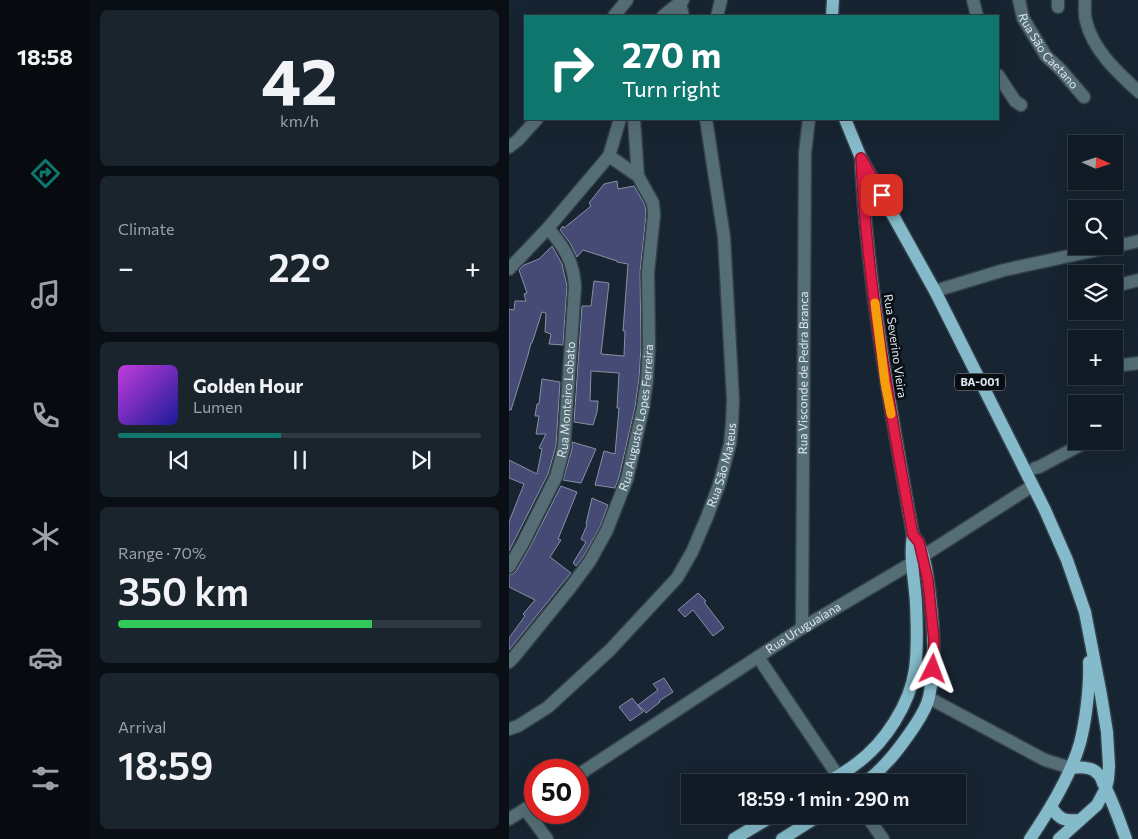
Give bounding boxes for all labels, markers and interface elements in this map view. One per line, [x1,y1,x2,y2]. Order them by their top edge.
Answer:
street label: Rua São Caetano [1016,12,1082,91]
text: 270 m [622,32,721,75]
icon: right [539,35,604,100]
text: 42 [261,39,338,118]
text: 18:58 [17,43,73,70]
text: Turn right [622,75,720,102]
text: km/h [280,111,319,130]
north arrow [1068,135,1123,190]
map controls [1068,135,1123,450]
icon: directions [28,156,63,191]
pin [861,174,903,216]
icon: arrive [868,181,896,209]
button: search [1068,200,1123,255]
text: Climate [118,219,174,238]
text: 22° [268,243,330,290]
text: − [118,250,134,284]
text: + [465,250,481,284]
button: layers [1068,265,1123,320]
icon: music [28,277,63,312]
street label: Rua Visconde de Pedra Branca [795,291,810,455]
street label: Rua Severino Vieira [882,293,910,399]
button: + [1068,330,1123,385]
street label: Rua Monteiro Lobato [553,341,577,459]
street label: Rua Augusto Lopes Ferreira [615,344,655,493]
text: Golden Hour [193,374,303,397]
road number: BA-001 [955,374,1005,391]
button: − [1068,395,1123,450]
text: Lumen [193,397,243,416]
icon: phone [28,398,63,433]
street label: Rua São Mateus [703,422,738,509]
icon: previous [165,446,193,474]
icon: pause [286,446,314,474]
icon: next [407,446,435,474]
icon: climate [28,519,63,554]
text: Range · 70% [118,543,206,562]
text: 350 km [118,567,249,614]
street label: Rua Uruguaiana [763,599,843,656]
icon: car [28,640,63,675]
position arrow [906,642,958,694]
text: Arrival [118,717,166,736]
text: 18:59 [118,741,213,788]
speed limit sign: 50 [524,759,589,824]
icon: filters [28,761,63,796]
text: 18:59 · 1 min · 290 m [738,787,909,810]

